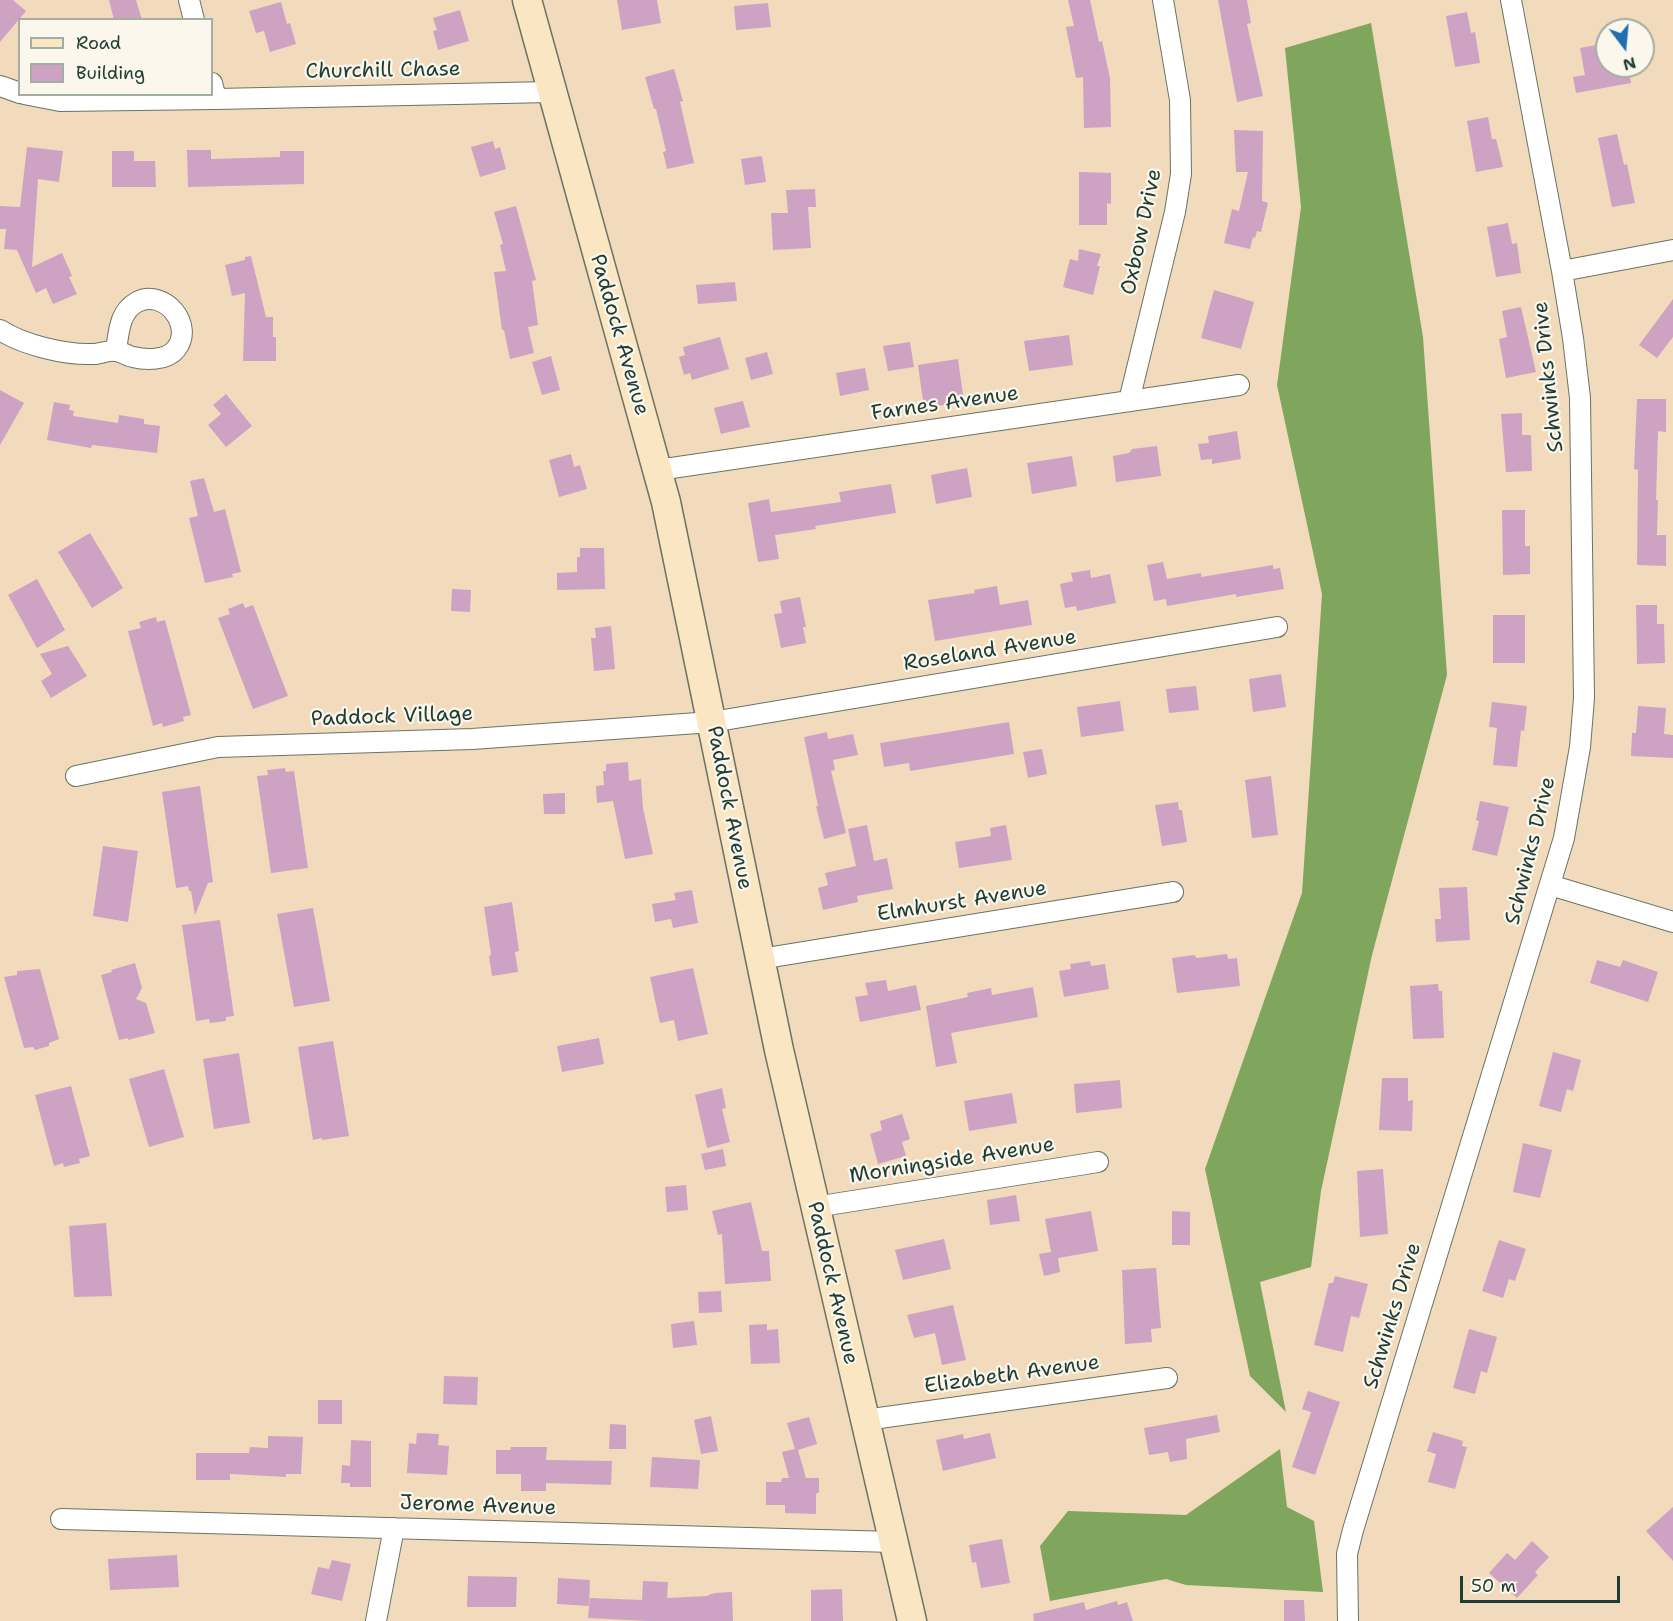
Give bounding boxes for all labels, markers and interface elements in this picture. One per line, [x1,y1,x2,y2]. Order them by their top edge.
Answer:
legend [18,18,213,96]
north arrow [1595,18,1655,78]
text: Road [76,31,121,55]
text: N [1621,52,1639,76]
street label: Churchill Chase [305,57,461,85]
text: Building [76,61,145,85]
street label: Oxbow Drive [1116,167,1168,297]
street label: Paddock Avenue [584,252,654,418]
street label: Schwinks Drive [1529,300,1569,454]
street label: Farnes Avenue [870,381,1020,427]
street label: Roseland Avenue [902,625,1078,677]
street label: Paddock Village [310,702,474,732]
street label: Paddock Avenue [701,724,757,892]
street label: Schwinks Drive [1500,774,1562,928]
street label: Elmhurst Avenue [875,876,1049,928]
street label: Morningside Avenue [848,1132,1056,1190]
street label: Paddock Avenue [801,1199,863,1367]
street label: Schwinks Drive [1359,1240,1427,1392]
street label: Elizabeth Avenue [923,1350,1101,1400]
street label: Jerome Avenue [399,1491,557,1521]
scale bar [1463,1564,1624,1602]
text: 50 m [1471,1574,1516,1598]

